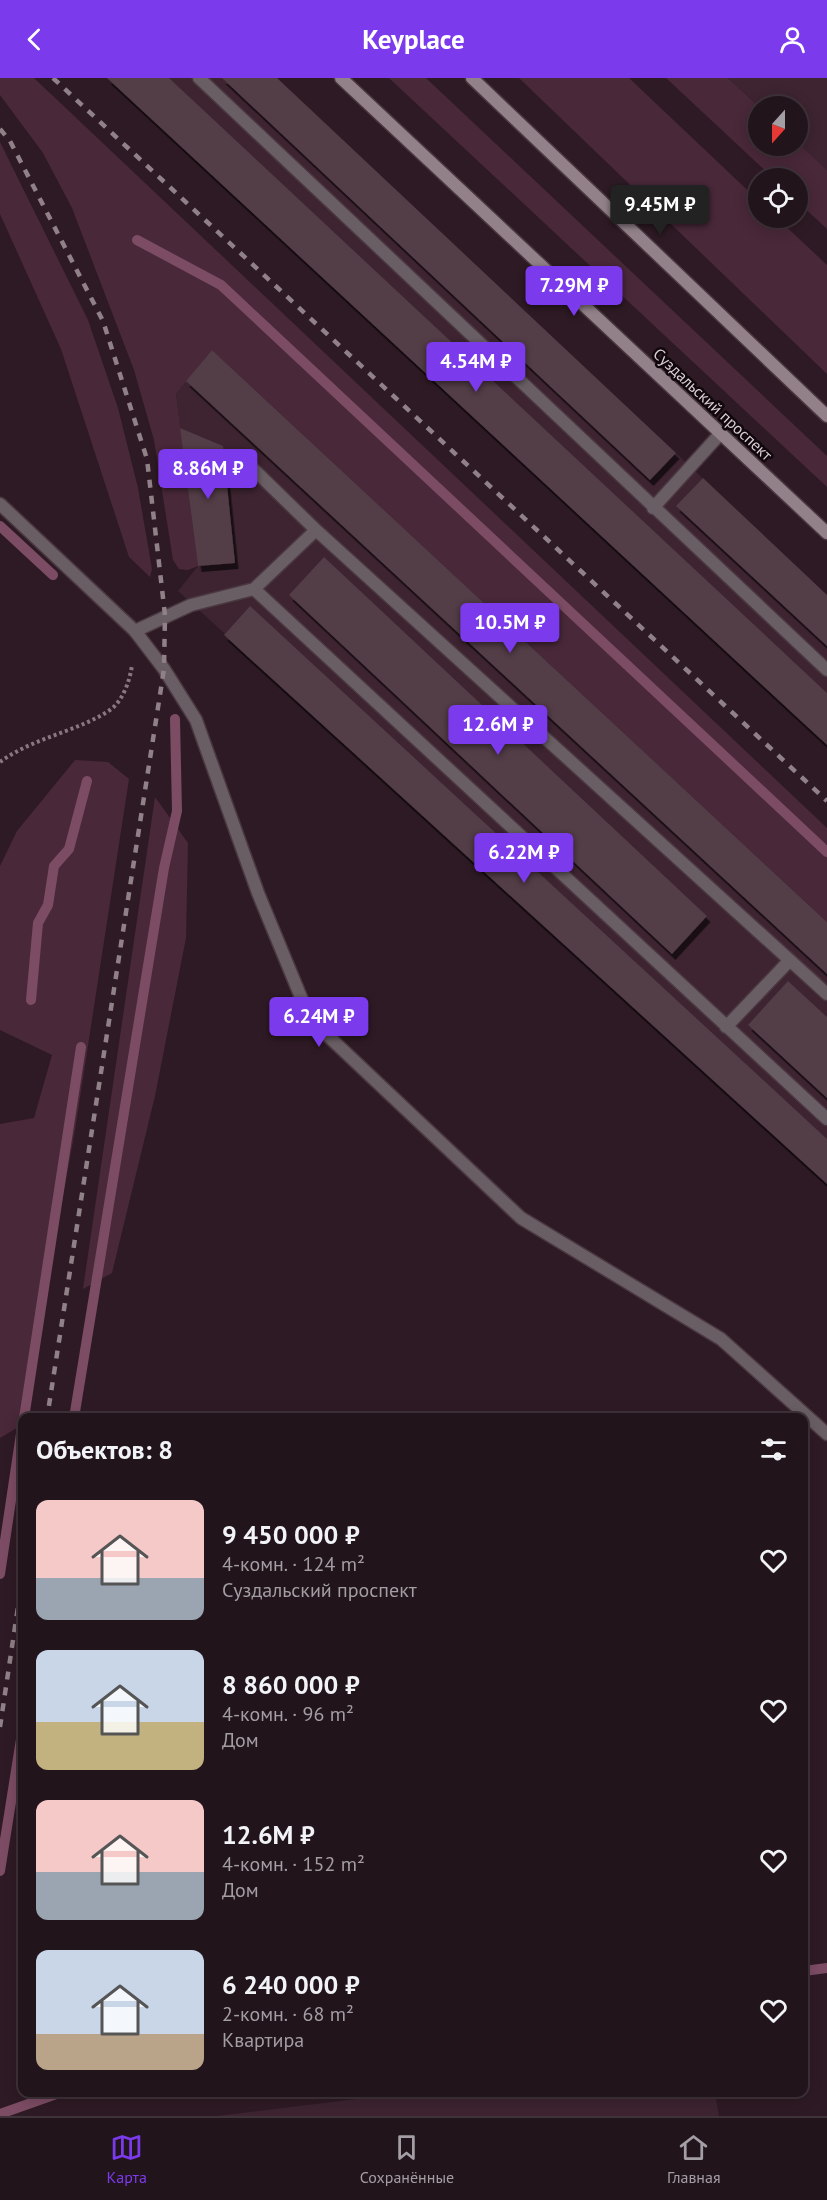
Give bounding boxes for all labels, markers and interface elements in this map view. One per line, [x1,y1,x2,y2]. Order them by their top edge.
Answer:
text: Keyplace [362,22,465,56]
icon: back [18,23,51,56]
icon: person [776,23,809,56]
north arrow [748,96,808,156]
map controls [748,96,808,228]
button: locate [748,168,808,228]
pin: 9.45M ₽ [605,185,715,236]
text: 9.45M ₽ [624,191,696,217]
pin: 7.29M ₽ [519,266,629,317]
text: 7.29M ₽ [540,272,608,298]
pin: 4.54M ₽ [421,342,531,393]
street label: Суздальский проспект [649,344,777,465]
text: 4.54M ₽ [440,348,512,374]
pin: 8.86M ₽ [153,449,263,500]
text: 8.86M ₽ [172,455,244,481]
pin: 10.5M ₽ [455,603,565,654]
text: 10.5M ₽ [474,609,546,635]
pin: 12.6M ₽ [443,705,553,756]
text: 12.6M ₽ [462,711,534,737]
pin: 6.22M ₽ [469,833,579,884]
text: 6.22M ₽ [488,839,560,865]
pin: 6.24M ₽ [264,997,374,1048]
text: 6.24M ₽ [283,1003,355,1029]
text: Объектов: 8 [36,1433,173,1466]
icon: filters [757,1433,790,1466]
text: 9 450 000 ₽ [222,1518,360,1551]
icon: home [84,1524,156,1596]
icon: heart [757,1544,790,1577]
text: 4-комн. · 124 m² [222,1551,365,1577]
text: Суздальский проспект [222,1577,417,1603]
text: 8 860 000 ₽ [222,1668,360,1701]
icon: home [84,1674,156,1746]
icon: heart [757,1694,790,1727]
text: 4-комн. · 96 m² [222,1701,354,1727]
text: Дом [222,1727,259,1753]
text: 12.6M ₽ [222,1818,315,1851]
icon: home [84,1824,156,1896]
icon: heart [757,1844,790,1877]
text: 4-комн. · 152 m² [222,1851,365,1877]
text: Дом [222,1877,259,1903]
text: 6 240 000 ₽ [222,1968,360,2001]
icon: home [84,1974,156,2046]
icon: heart [757,1994,790,2027]
text: 2-комн. · 68 m² [222,2001,354,2027]
text: Квартира [222,2027,304,2053]
tab: Карта [106,2131,147,2187]
tab: Сохранённые [360,2131,454,2187]
tab: Главная [667,2131,721,2187]

